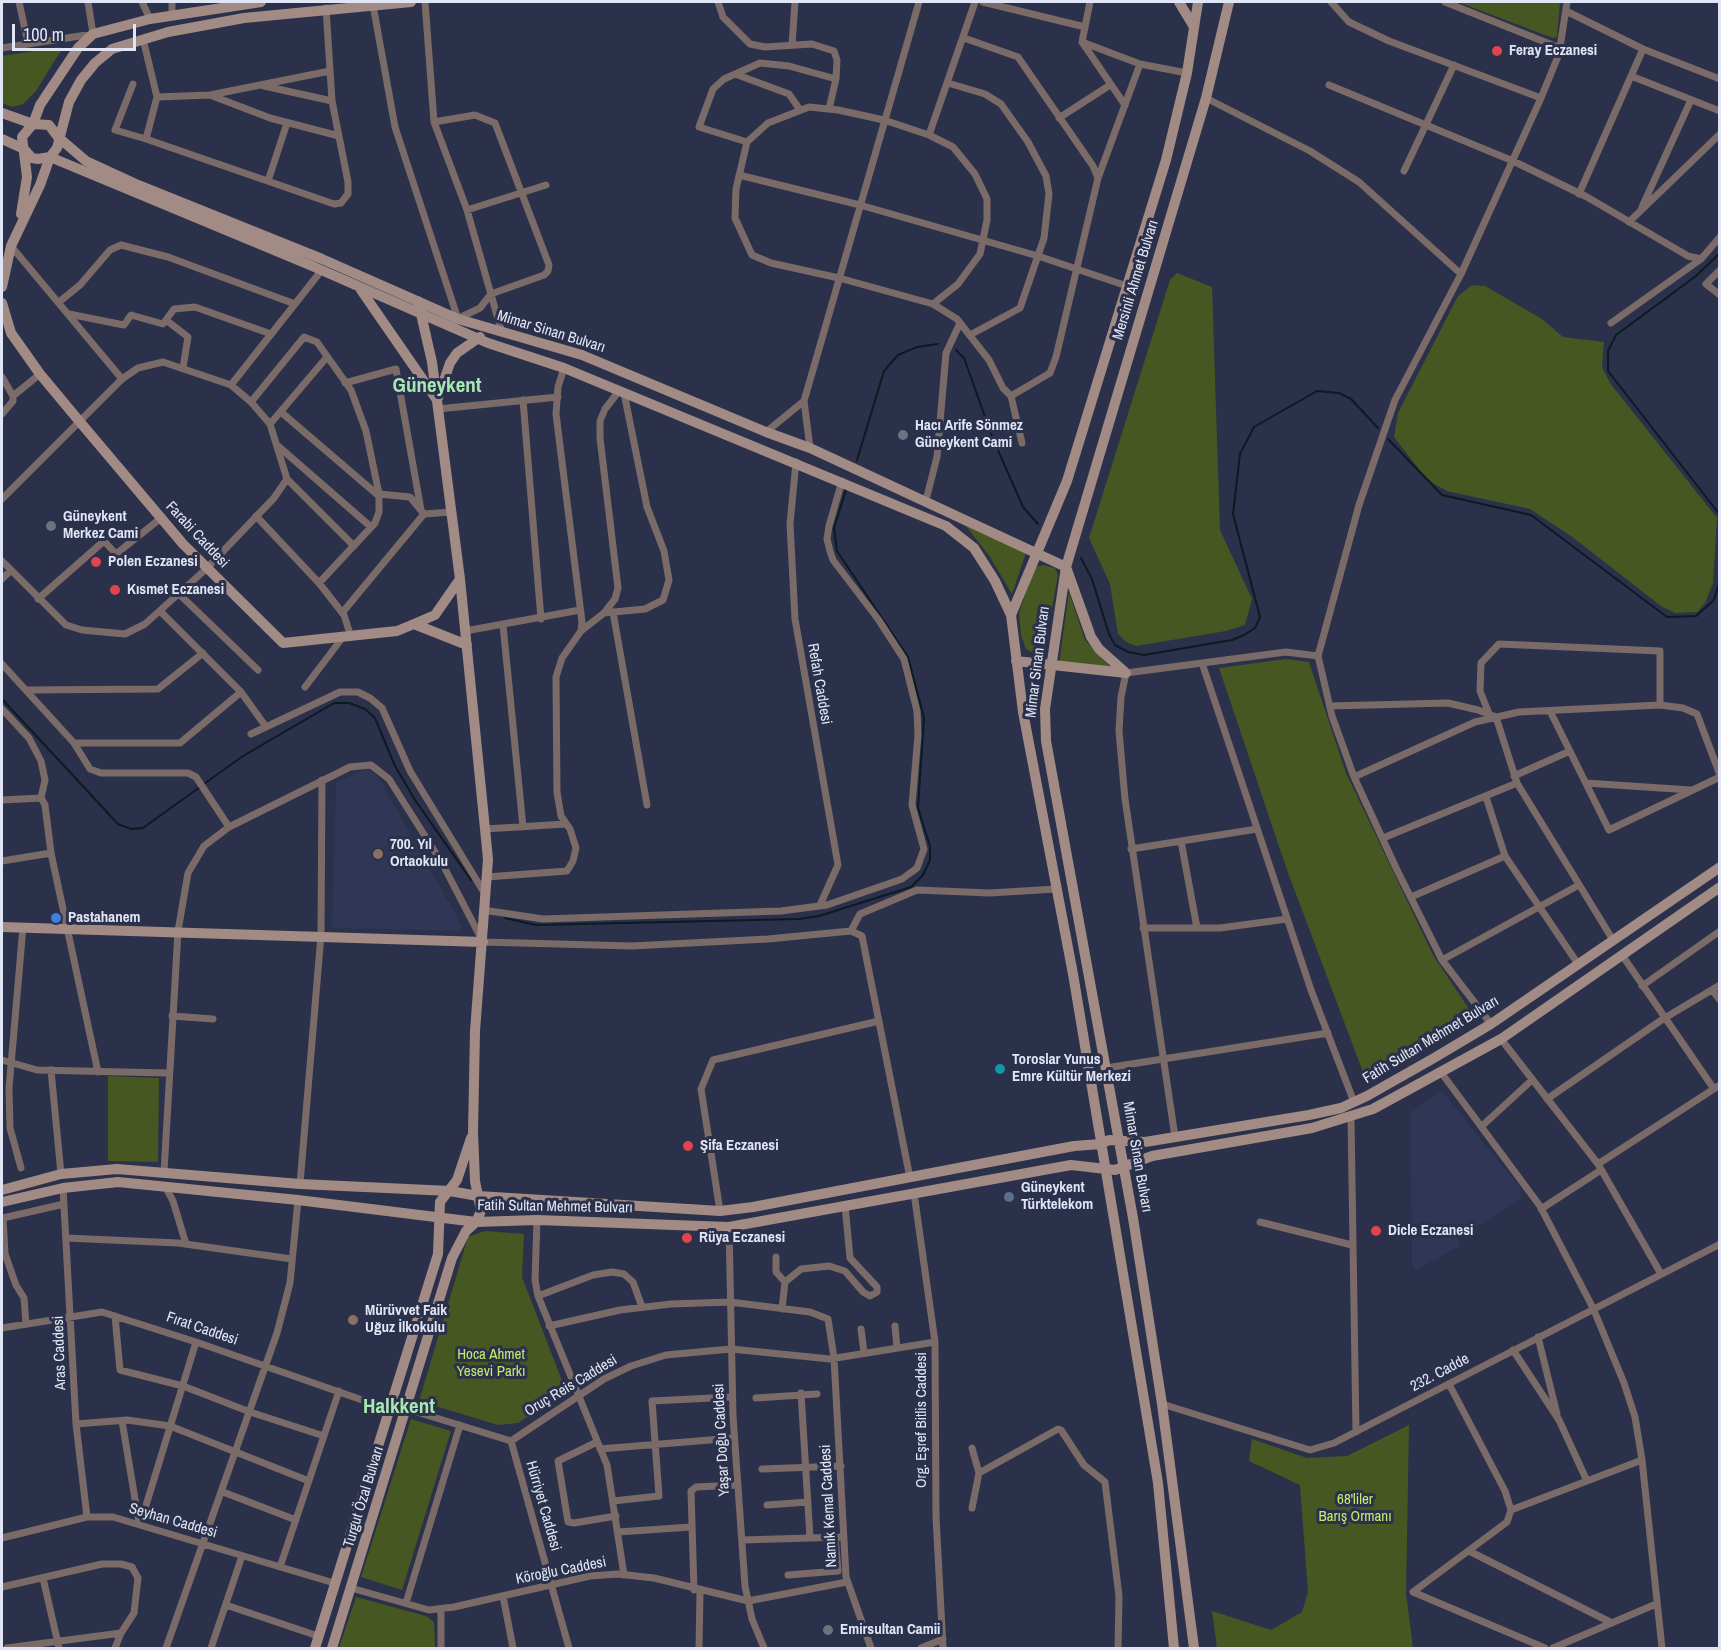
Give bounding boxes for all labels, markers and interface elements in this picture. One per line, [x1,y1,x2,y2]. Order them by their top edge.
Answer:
scale bar [15,12,140,50]
text: 100 m [23,22,64,47]
place label: Feray Eczanesi [1509,42,1597,60]
marker: Feray Eczanesi [1490,44,1504,58]
street label: Mersinli Ahmet Bulvarı [1109,218,1163,342]
street label: Mimar Sinan Bulvarı [495,307,607,357]
district label: Güneykent [393,373,481,399]
place label: Hacı Arife Sönmez Güneykent Cami [915,417,1023,452]
marker: Hacı Arife Sönmez Güneykent Cami [896,428,910,442]
street label: Farabi Caddesi [162,498,232,572]
place label: Güneykent Merkez Cami [63,508,138,543]
marker: Güneykent Merkez Cami [44,519,58,533]
place label: Polen Eczanesi [108,553,198,571]
marker: Polen Eczanesi [89,555,103,569]
place label: Kısmet Eczanesi [127,581,224,599]
marker: Kısmet Eczanesi [108,583,122,597]
street label: Mimar Sinan Bulvarı [1022,605,1054,719]
street label: Refah Caddesi [803,642,835,726]
place label: 700. Yıl Ortaokulu [390,836,448,871]
marker: 700. Yıl Ortaokulu [371,847,385,861]
place label: Pastahanem [68,909,140,927]
marker: Pastahanem [49,911,63,925]
street label: Fatih Sultan Mehmet Bulvarı [1360,992,1502,1088]
place label: Toroslar Yunus Emre Kültür Merkezi [1012,1051,1131,1086]
marker: Toroslar Yunus Emre Kültür Merkezi [993,1062,1007,1076]
street label: Mimar Sinan Bulvarı [1118,1100,1156,1214]
place label: Şifa Eczanesi [700,1137,779,1155]
marker: Şifa Eczanesi [681,1139,695,1153]
place label: Güneykent Türktelekom [1021,1179,1093,1214]
marker: Güneykent Türktelekom [1002,1190,1016,1204]
street label: Fatih Sultan Mehmet Bulvarı [477,1197,633,1217]
place label: Dicle Eczanesi [1388,1222,1473,1240]
marker: Dicle Eczanesi [1369,1224,1383,1238]
place label: Rüya Eczanesi [699,1229,785,1247]
marker: Rüya Eczanesi [680,1231,694,1245]
place label: Mürüvvet Faik Uğuz İlkokulu [365,1302,447,1337]
street label: Fırat Caddesi [164,1308,240,1350]
marker: Mürüvvet Faik Uğuz İlkokulu [346,1313,360,1327]
street label: Aras Caddesi [50,1315,70,1391]
park label: Hoca Ahmet Yesevi Parkı [457,1346,525,1381]
street label: 232. Cadde [1408,1350,1472,1396]
street label: Oruç Reis Caddesi [522,1351,620,1421]
street label: Org. Eşref Bitlis Caddesi [913,1352,931,1488]
street label: Yaşar Doğu Caddesi [710,1383,734,1497]
district label: Halkkent [363,1394,435,1420]
street label: Turgut Özal Bulvarı [340,1444,388,1550]
street label: Namık Kemal Caddesi [817,1444,841,1568]
street label: Hürriyet Caddesi [522,1459,564,1553]
park label: 68'liler Barış Ormanı [1318,1491,1392,1526]
street label: Seyhan Caddesi [127,1500,219,1542]
street label: Köroğlu Caddesi [514,1553,608,1589]
place label: Emirsultan Camii [840,1621,940,1639]
marker: Emirsultan Camii [821,1623,835,1637]

